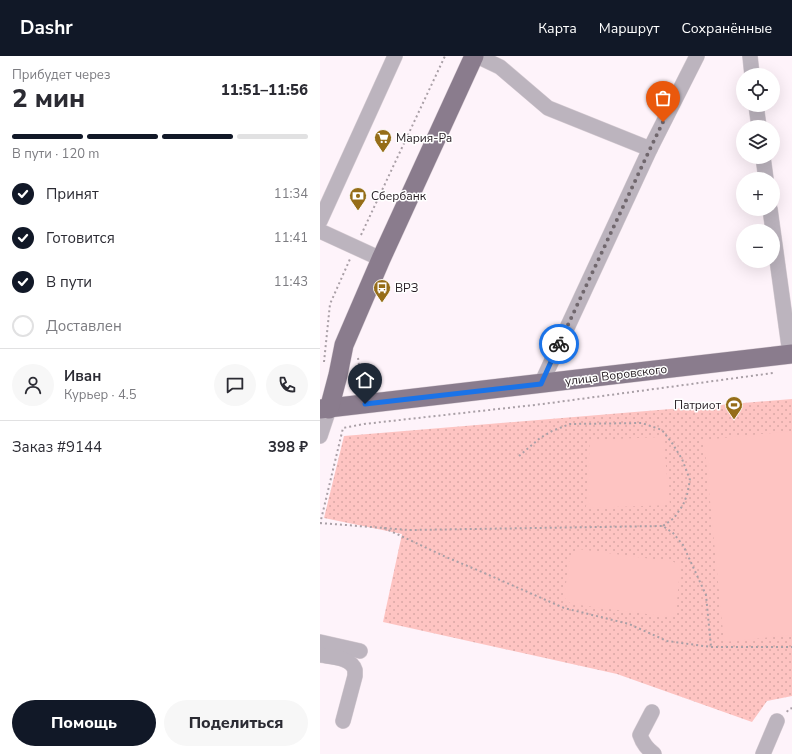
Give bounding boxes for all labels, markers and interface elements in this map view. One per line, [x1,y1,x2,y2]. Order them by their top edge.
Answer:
text: Dashr [20,15,73,41]
text: Карта [538,19,577,38]
text: Маршрут [599,19,660,38]
text: Сохранённые [682,19,772,38]
text: Прибудет через [12,66,110,84]
map controls [736,68,780,268]
button: locate [736,68,780,112]
text: 11:51–11:56 [221,80,308,100]
text: 2 мин [12,81,85,116]
pin [646,81,680,122]
icon: bag [652,87,674,109]
button: layers [736,120,780,164]
supermarket icon: Мария-Ра [373,128,393,153]
place label: Мария-Ра [396,130,452,146]
text: В пути · 120 m [12,145,99,163]
button: + [736,172,780,216]
icon: check [12,183,34,205]
text: Принят [46,184,99,204]
text: 11:34 [274,185,308,203]
bank icon: Сбербанк [348,186,368,211]
place label: Сбербанк [371,188,427,204]
button: − [736,224,780,268]
icon: check [12,227,34,249]
text: Готовится [46,228,115,248]
text: 11:41 [274,229,308,247]
icon: check [12,271,34,293]
text: В пути [46,272,92,292]
text: 11:43 [274,273,308,291]
bus stop icon: ВРЗ [372,278,392,303]
place label: ВРЗ [395,280,418,296]
text: Доставлен [46,316,122,336]
courier [539,324,579,364]
icon: bike [548,333,570,355]
street label: улица Воровского [564,361,668,389]
pin [348,363,382,404]
button: person [12,364,54,406]
button: chat [214,364,256,406]
button: phone [266,364,308,406]
text: Иван [64,366,101,386]
icon: home [354,369,376,391]
text: Курьер · 4.5 [64,386,137,404]
sports icon: Патриот [724,395,744,420]
place label: Патриот [674,397,722,413]
text: Заказ #9144 [12,437,102,457]
text: 398 ₽ [268,437,308,457]
button: Помощь [12,700,156,746]
button: Поделиться [164,700,308,746]

